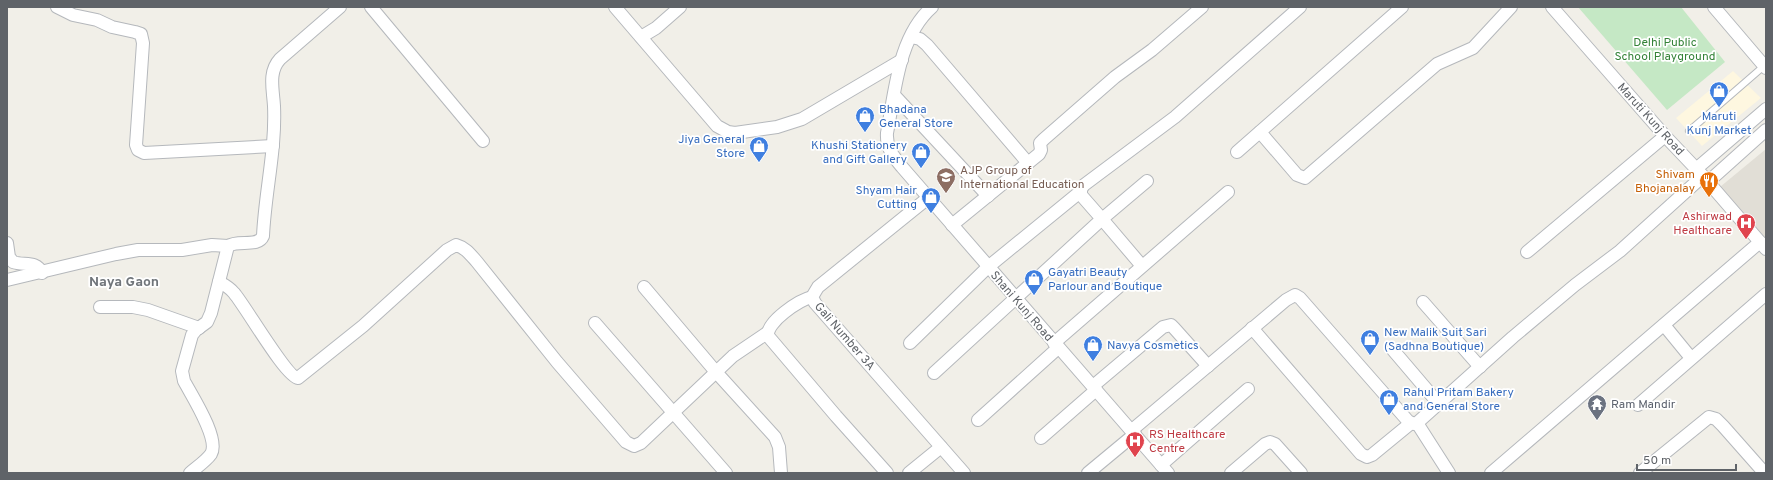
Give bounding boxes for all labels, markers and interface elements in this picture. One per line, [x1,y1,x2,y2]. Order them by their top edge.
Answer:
park label: Delhi Public School Playground [1614,35,1716,65]
street label: Maruti Kunj Road [1613,80,1687,159]
shop icon: Maruti Kunj Market [1708,80,1730,108]
place label: Bhadana General Store [879,102,953,132]
shop icon: Bhadana General Store [854,105,876,133]
place label: Maruti Kunj Market [1687,109,1751,139]
place label: Jiya General Store [678,132,745,162]
shop icon: Jiya General Store [748,135,770,163]
place label: Khushi Stationery and Gift Gallery [811,138,907,168]
shop icon: Khushi Stationery and Gift Gallery [910,141,932,169]
place label: AJP Group of International Education [960,163,1085,193]
school or university icon: AJP Group of International Education [935,166,957,194]
place label: Shivam Bhojanalay [1635,167,1695,197]
restaurant icon: Shivam Bhojanalay [1698,170,1720,198]
place label: Shyam Hair Cutting [855,183,917,213]
shop icon: Shyam Hair Cutting [920,186,942,214]
place label: Ashirwad Healthcare [1673,209,1732,239]
hospital icon: Ashirwad Healthcare [1735,212,1757,240]
place label: Gayatri Beauty Parlour and Boutique [1048,265,1162,295]
street label: Shani Kunj Road [986,268,1056,345]
shop icon: Gayatri Beauty Parlour and Boutique [1023,268,1045,296]
district label: Naya Gaon [89,274,159,291]
street label: Gali Number 3A [810,299,878,374]
place label: New Malik Suit Sari (Sadhna Boutique) [1384,325,1487,355]
shop icon: New Malik Suit Sari (Sadhna Boutique) [1359,328,1381,356]
shop icon: Navya Cosmetics [1082,334,1104,362]
place label: Navya Cosmetics [1107,338,1199,354]
place label: Rahul Pritam Bakery and General Store [1403,385,1514,415]
shop icon: Rahul Pritam Bakery and General Store [1378,388,1400,416]
temple icon: Ram Mandir [1586,393,1608,421]
place label: Ram Mandir [1611,397,1676,413]
place label: RS Healthcare Centre [1149,427,1225,457]
hospital icon: RS Healthcare Centre [1124,430,1146,458]
scale bar [1637,446,1736,472]
text: 50 m [1643,453,1671,469]

